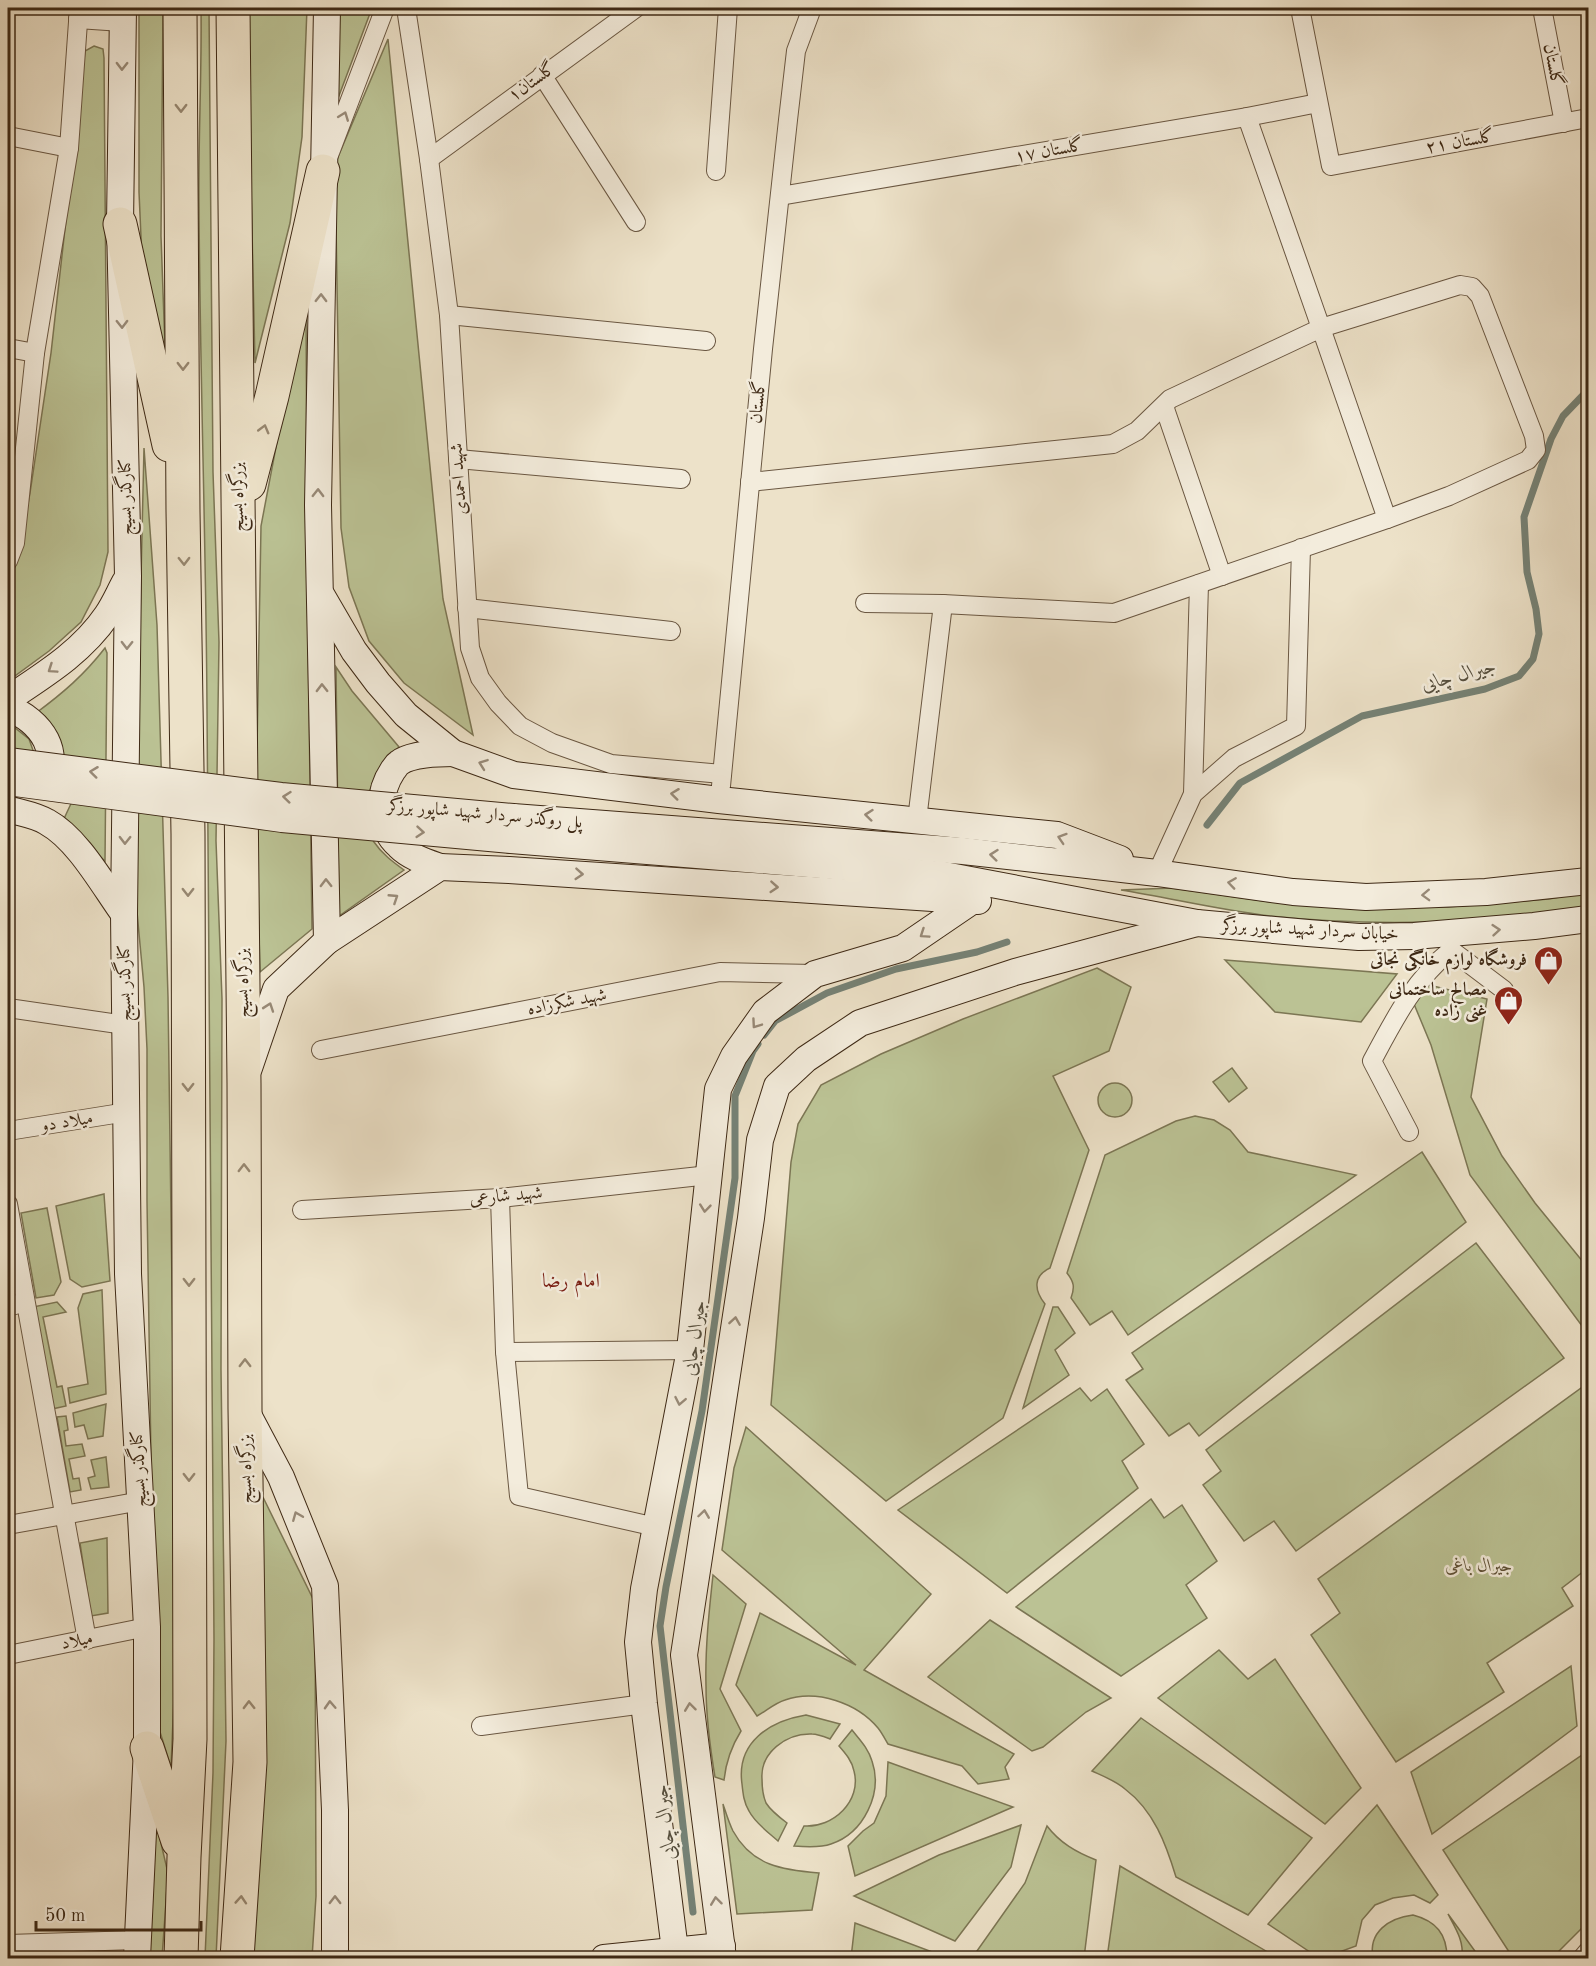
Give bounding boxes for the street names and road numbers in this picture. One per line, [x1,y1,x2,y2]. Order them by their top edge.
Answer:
street label: گلستان [1540,42,1569,88]
street label: گلستان۱ [503,57,559,105]
street label: گلستان ۲۱ [1424,124,1496,157]
street label: گلستان ۱۷ [1013,133,1085,166]
street label: گلستان [744,379,769,424]
street label: شهید احمدی [448,442,472,515]
street label: کنارگذر بسیج [111,458,142,536]
street label: بزرگراه بسیج [224,462,254,532]
street label: پل روگذر سردار شهید شاپور برزگر [385,791,585,835]
street label: خیابان سردار شهید شاپور برزگر [1219,912,1399,947]
street label: کنارگذر بسیج [110,944,141,1022]
street label: بزرگراه بسیج [229,948,259,1018]
street label: شهید شکرزاده [526,985,609,1020]
street label: میلاد دو [38,1109,94,1136]
street label: شهید شارعی [469,1184,543,1210]
street label: کنارگذر بسیج [123,1430,156,1508]
street label: بزرگراه بسیج [232,1434,262,1504]
street label: میلاد [60,1629,94,1653]

